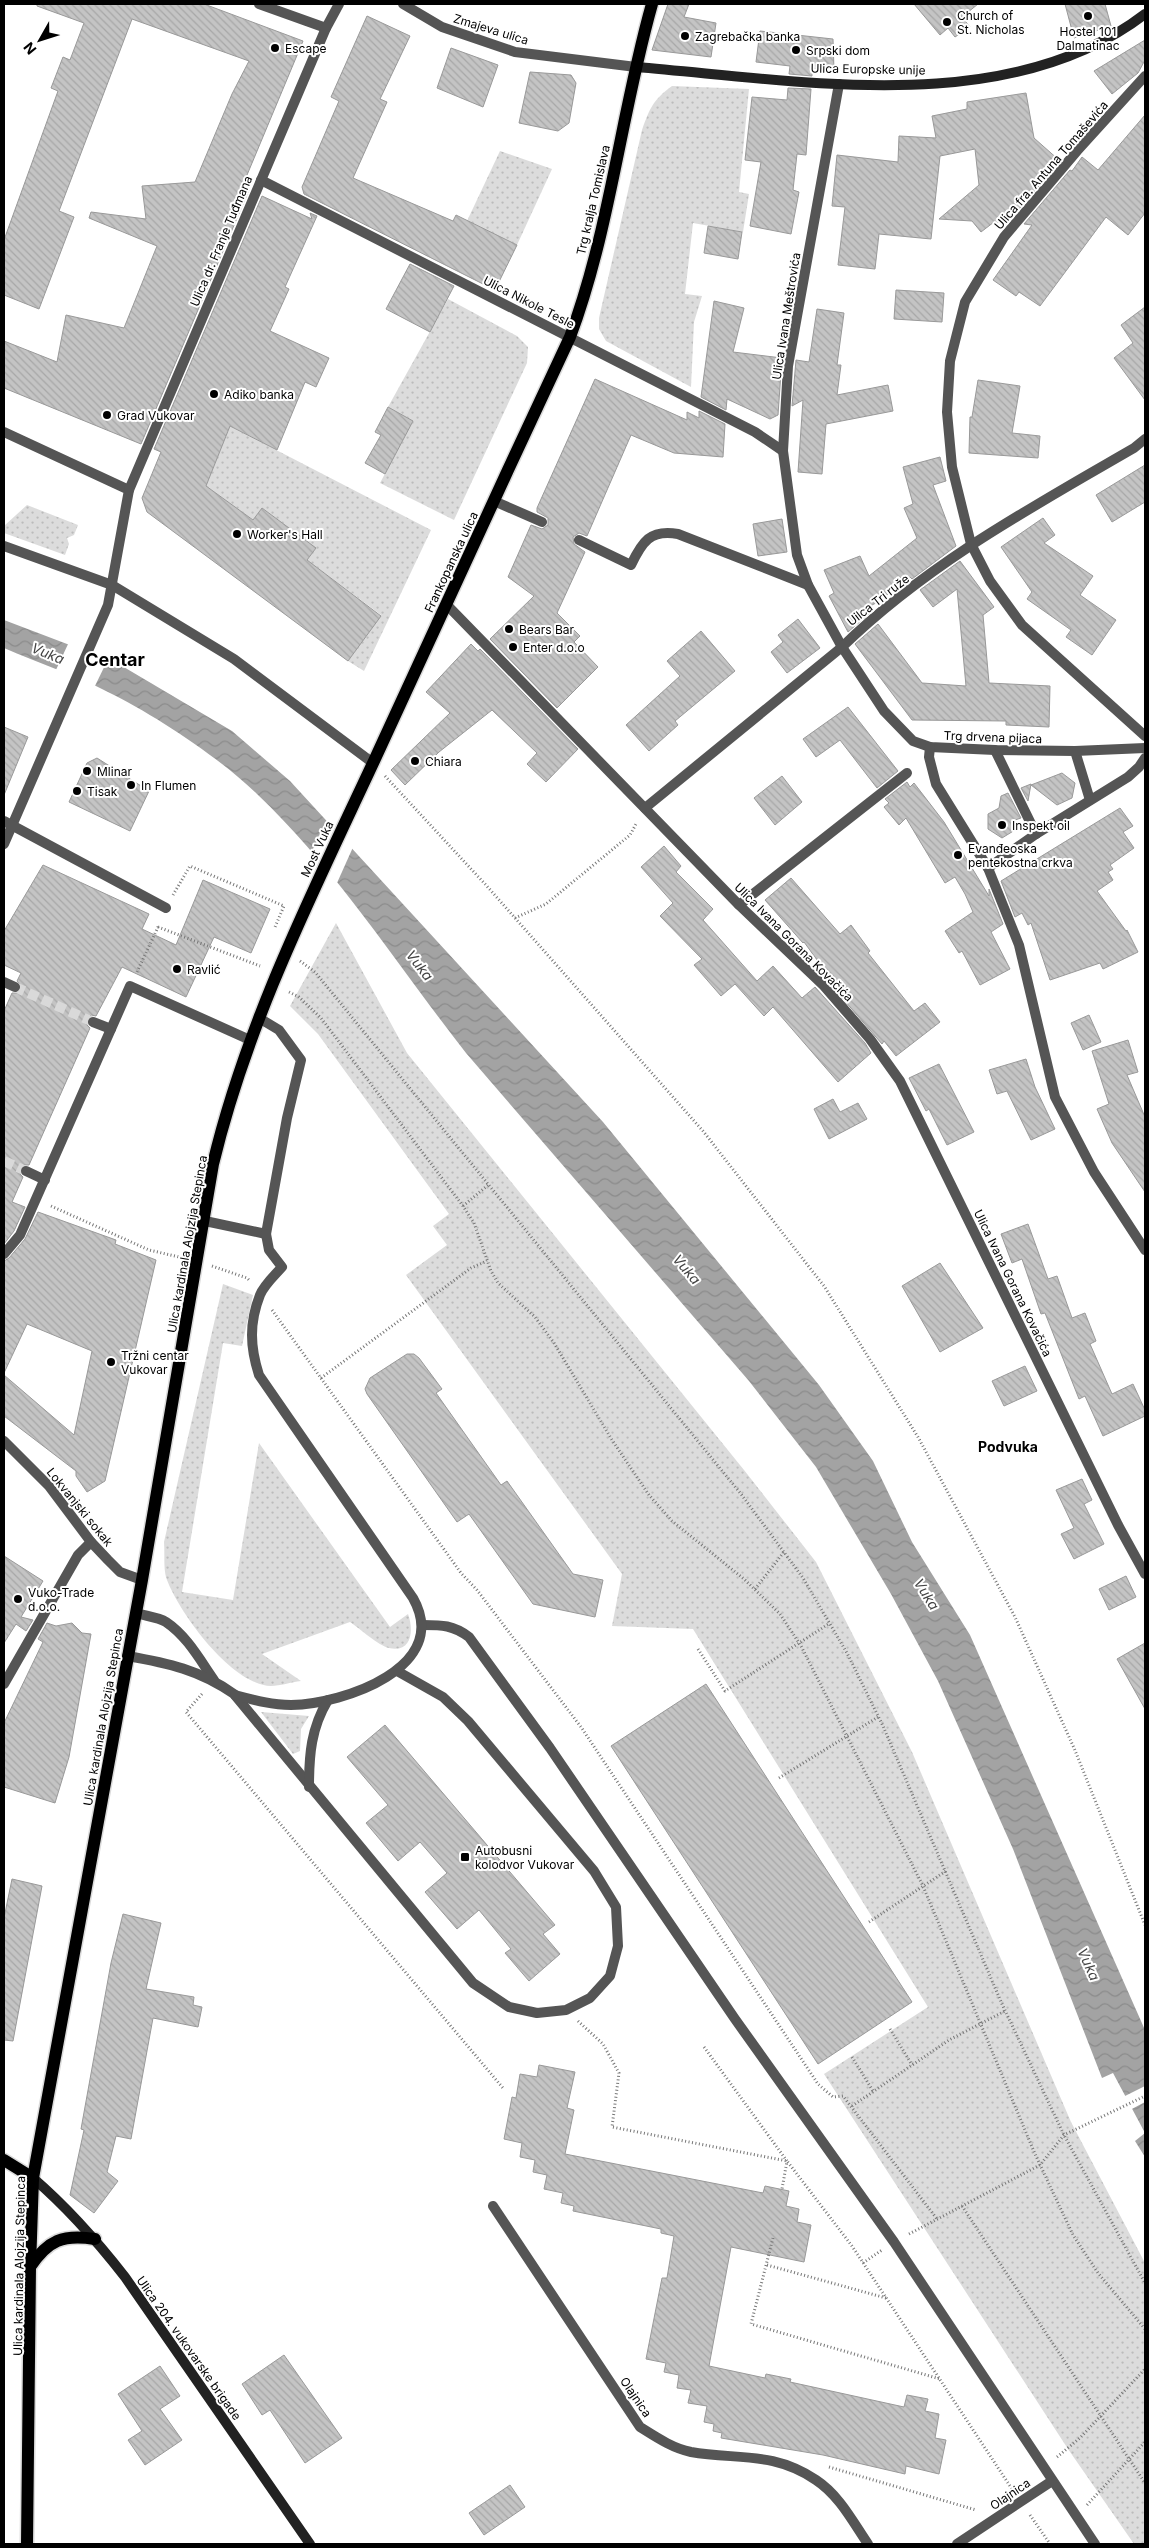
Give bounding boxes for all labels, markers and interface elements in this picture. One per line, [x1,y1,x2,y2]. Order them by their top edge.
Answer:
place label: Church of St. Nicholas [957,8,1025,37]
street label: Zmajeva ulica [452,10,530,48]
marker: Hostel 101 Dalmatinac [1082,10,1094,22]
north arrow [15,15,65,65]
marker: Church of St. Nicholas [941,16,953,28]
place label: Hostel 101 Dalmatinac [1056,24,1120,53]
place label: Zagrebačka banka [695,29,800,44]
marker: Zagrebačka banka [679,30,691,42]
text: N [20,39,39,58]
place label: Escape [285,41,327,56]
marker: Escape [269,42,281,54]
place label: Srpski dom [806,43,870,58]
marker: Srpski dom [790,44,802,56]
street label: Ulica Europske unije [810,60,926,78]
street label: Ulica fra. Antuna Tomaševića [991,98,1111,232]
street label: Trg kralja Tomislava [573,143,613,257]
street label: Ulica dr. Franje Tuđmana [187,173,255,309]
street label: Ulica Ivana Meštrovića [769,251,803,381]
street label: Ulica Nikole Tesle [481,272,577,332]
place label: Adiko banka [224,387,294,402]
marker: Adiko banka [208,388,220,400]
place label: Grad Vukovar [117,408,195,423]
marker: Grad Vukovar [101,409,113,421]
street label: Frankopanska ulica [421,509,481,615]
place label: Worker's Hall [247,527,323,542]
marker: Worker's Hall [231,528,243,540]
street label: Uilca Tri ruže [844,571,912,629]
place label: Bears Bar [519,622,575,637]
marker: Bears Bar [503,623,515,635]
water label: Vuka [29,639,67,667]
place label: Enter d.o.o [523,640,585,655]
marker: Enter d.o.o [507,641,519,653]
district label: Centar [85,649,145,670]
street label: Trg drvena pijaca [944,728,1042,746]
place label: Chiara [425,754,462,769]
marker: Chiara [409,755,421,767]
place label: Mlinar [97,764,132,779]
marker: Mlinar [81,765,93,777]
place label: In Flumen [141,778,196,793]
marker: In Flumen [125,779,137,791]
place label: Tisak [87,784,118,799]
marker: Tisak [71,785,83,797]
street label: Most Vuka [297,818,337,880]
place label: Inspekt oil [1012,818,1070,833]
marker: Inspekt oil [996,819,1008,831]
place label: Evanđeoska pentekostna crkva [968,841,1073,870]
marker: Evanđeoska pentekostna crkva [952,849,964,861]
street label: Ulica Ivana Gorana Kovačića [731,879,857,1005]
water label: Vuka [403,946,437,984]
place label: Ravlić [187,962,221,977]
marker: Ravlić [171,963,183,975]
street label: Ulica kardinala Alojzija Stepinca [164,1154,210,1334]
street label: Ulica Ivana Gorana Kovačića [971,1207,1055,1359]
water label: Vuka [669,1251,705,1288]
place label: Tržni centar Vukovar [121,1348,189,1377]
marker: Tržni centar Vukovar [105,1356,117,1368]
district label: Podvuka [978,1438,1038,1455]
street label: Lokvanjski sokak [44,1465,116,1550]
water label: Vuka [911,1575,943,1613]
place label: Vuko-Trade d.o.o. [28,1585,94,1614]
marker: Vuko-Trade d.o.o. [12,1593,24,1605]
street label: Ulica kardinala Alojzija Stepinca [80,1627,126,1807]
place label: Autobusni kolodvor Vukovar [475,1843,575,1872]
marker: Autobusni kolodvor Vukovar [459,1851,471,1863]
water label: Vuka [1074,1945,1104,1983]
street label: Ulica kardinala Alojzija Stepinca [10,2176,28,2356]
street label: Ulica 204. vukovarske brigade [133,2273,245,2423]
street label: Olajnica [617,2374,655,2420]
street label: Olajnica [987,2475,1033,2513]

